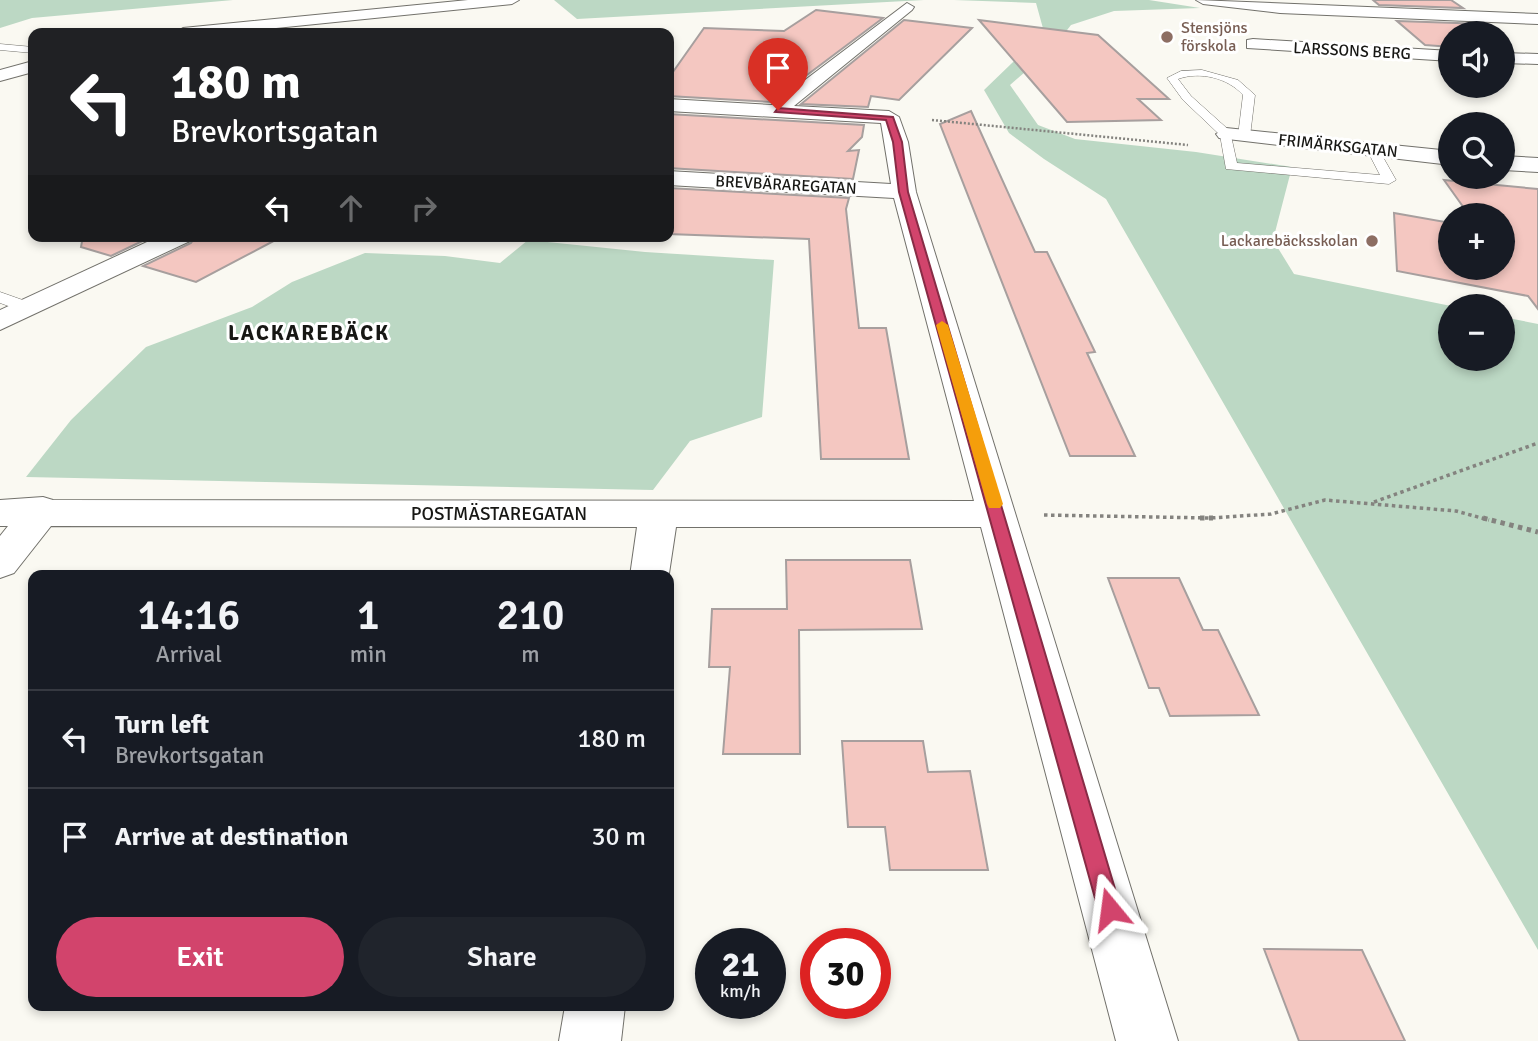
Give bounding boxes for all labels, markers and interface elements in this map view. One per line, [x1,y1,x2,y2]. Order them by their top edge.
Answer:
place label: Stensjöns förskola [1181,18,1248,56]
map controls [1438,21,1515,371]
button: sound [1438,21,1515,98]
marker: Stensjöns förskola [1159,29,1175,45]
pin [748,38,808,110]
street label: LARSSONS BERG [1293,38,1411,64]
icon: arrive [759,49,797,87]
text: 180 m [171,52,301,112]
icon: left [56,56,147,147]
text: Brevkortsgatan [171,112,379,151]
button: search [1438,112,1515,189]
street label: FRIMÄRKSGATAN [1277,130,1399,162]
street label: BREVBÄRAREGATAN [715,171,857,199]
icon: left [259,189,297,227]
icon: ahead [332,189,370,227]
icon: right [405,189,443,227]
button: + [1438,203,1515,280]
place label: Lackarebäcksskolan [1221,231,1358,251]
marker: Lackarebäcksskolan [1364,233,1380,249]
button: − [1438,294,1515,371]
district label: LACKAREBÄCK [228,320,390,346]
street label: POSTMÄSTAREGATAN [411,502,587,526]
text: 14:16 [138,590,240,641]
text: 1 [357,590,380,641]
text: 210 [496,590,564,641]
text: Arrival [156,640,222,669]
text: min [350,640,387,669]
text: m [521,640,540,669]
text: Turn left [115,709,209,741]
icon: left [56,720,94,758]
text: 180 m [577,723,646,755]
text: Brevkortsgatan [115,741,264,770]
icon: arrive [56,818,94,856]
text: Arrive at destination [115,821,348,853]
text: 30 m [591,821,646,853]
position arrow [1073,872,1147,946]
button: Exit [56,917,344,997]
button: Share [358,917,646,997]
speed limit sign: 30 [800,928,891,1019]
text: 21 [722,943,759,986]
text: km/h [720,980,761,1002]

